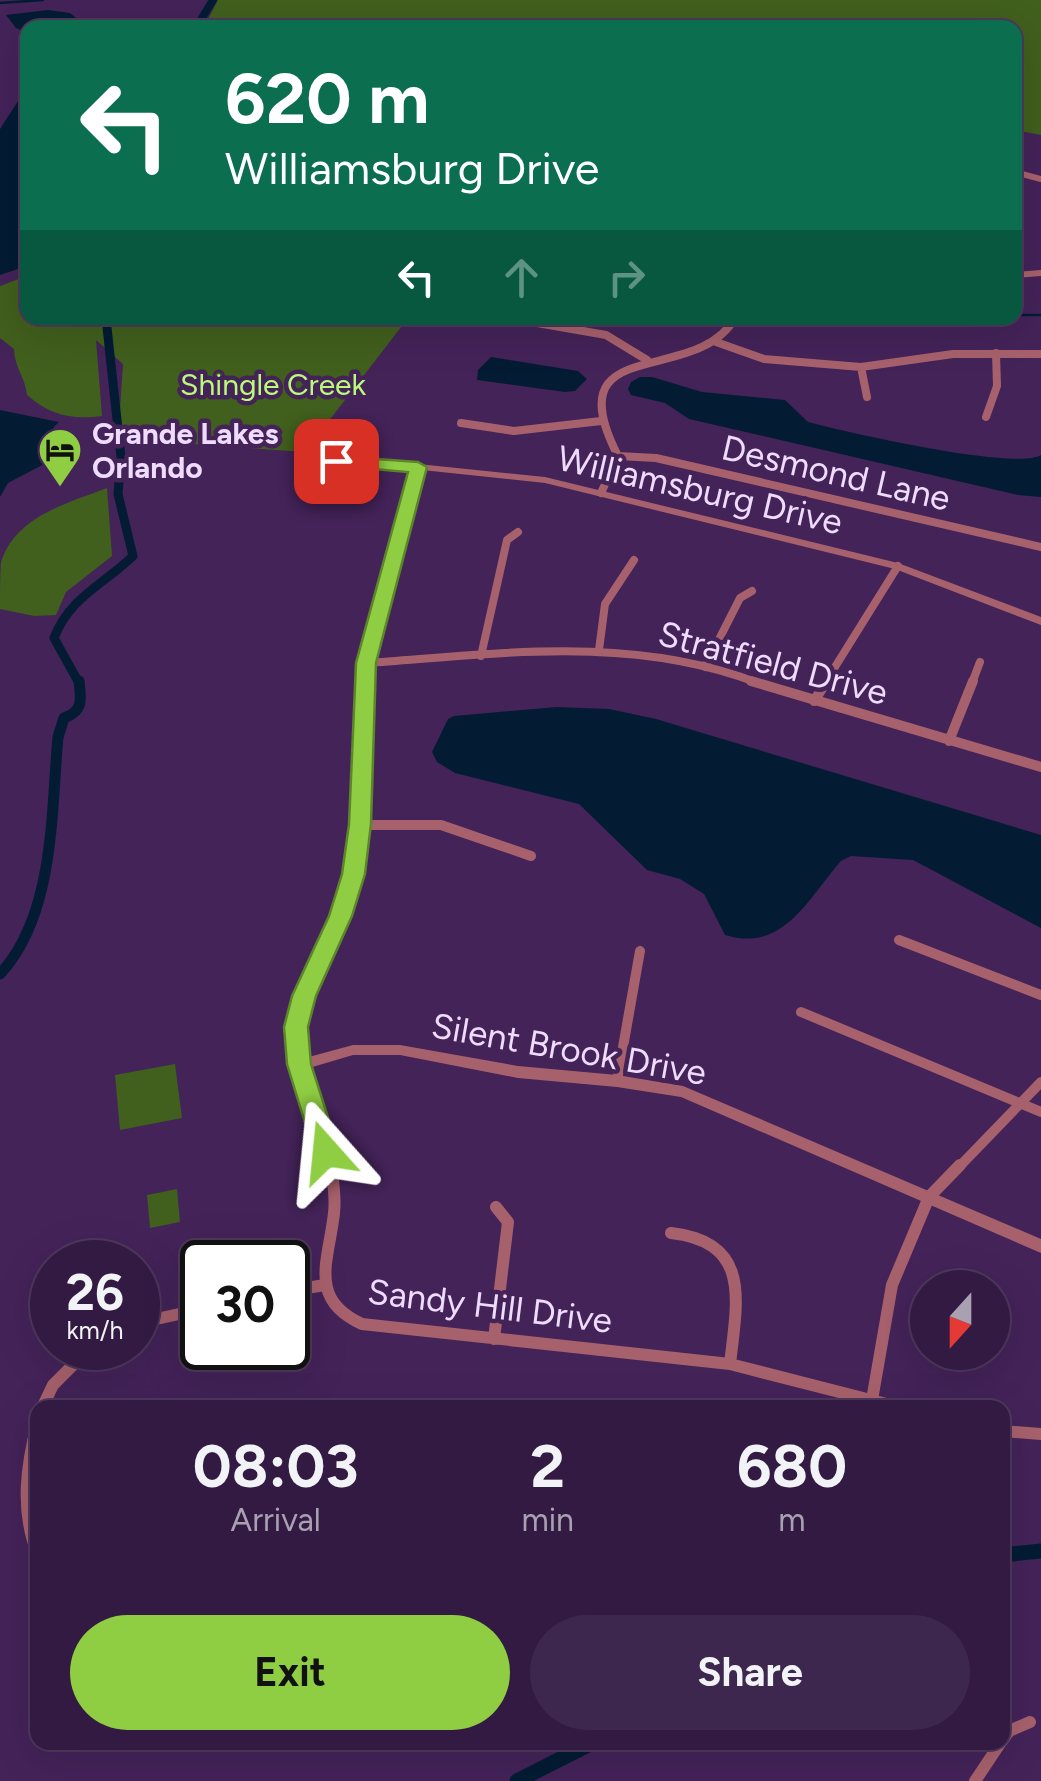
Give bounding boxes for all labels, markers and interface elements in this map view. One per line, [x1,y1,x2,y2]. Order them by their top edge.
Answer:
text: 620 m [225,56,429,141]
icon: left [60,60,190,190]
text: Williamsburg Drive [225,141,599,195]
icon: left [389,250,444,305]
icon: ahead [494,250,549,305]
icon: right [599,250,654,305]
park label: Shingle Creek [180,366,366,403]
place label: Grande Lakes Orlando [92,415,278,486]
pin [294,419,379,504]
street label: Desmond Lane [718,426,954,520]
hotel icon: Grande Lakes Orlando [37,427,83,488]
icon: arrive [309,434,364,489]
street label: Williamsburg Drive [553,437,847,543]
street label: Stratfield Drive [654,612,892,714]
street label: Silent Brook Drive [428,1004,710,1094]
position arrow [274,1100,378,1204]
speed limit sign: 30 [180,1240,310,1370]
text: 26 [66,1262,124,1323]
street label: Sandy Hill Drive [365,1270,615,1342]
north arrow [910,1270,1010,1370]
map controls [910,1270,1010,1370]
text: km/h [66,1315,124,1345]
text: 08:03 [193,1430,359,1502]
text: 2 [530,1430,565,1502]
text: 680 [737,1430,847,1502]
text: Arrival [231,1501,321,1539]
text: min [521,1501,574,1539]
text: m [778,1501,806,1539]
button: Exit [70,1615,510,1730]
button: Share [530,1615,970,1730]

